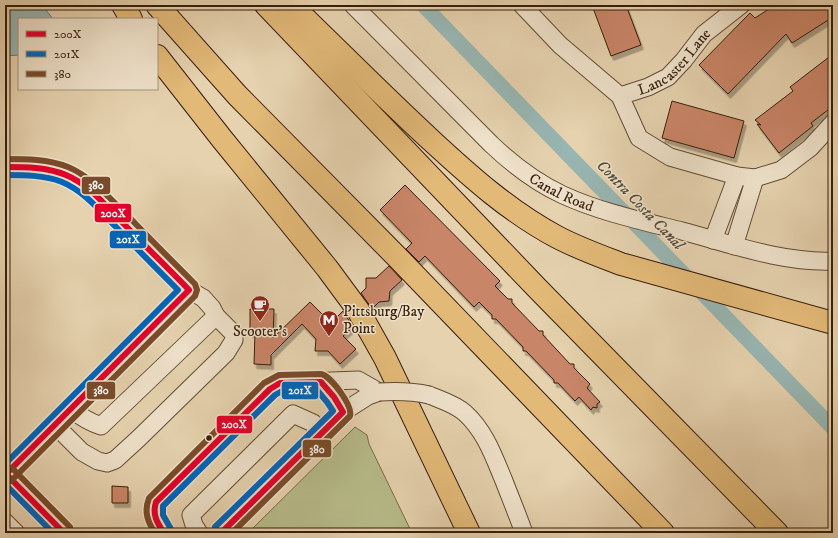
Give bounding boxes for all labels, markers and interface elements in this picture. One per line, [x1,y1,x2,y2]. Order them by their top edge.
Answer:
legend [18,18,158,90]
street label: Lancaster Lane [635,24,714,100]
text: 200X [54,27,82,42]
text: 201X [54,47,80,62]
text: 380 [54,67,71,82]
water label: Contra Costa Canal [592,155,690,255]
street label: Canal Road [525,169,596,216]
line badge: 380 [81,176,111,195]
text: 380 [88,179,104,193]
line badge: 200X [94,203,132,223]
text: 200X [100,207,127,221]
line badge: 201X [109,230,147,249]
text: 201X [116,233,141,247]
cafe icon: Scooter's [249,294,271,322]
place label: Pittsburg/Bay Point [343,302,425,338]
metro station icon: Pittsburg/Bay Point [318,309,340,337]
place label: Scooter's [233,322,287,341]
line badge: 380 [86,381,116,400]
line badge: 201X [281,381,319,400]
text: 380 [93,384,109,398]
text: 201X [288,384,313,398]
line badge: 200X [216,415,253,434]
text: 200X [221,418,248,432]
unlabelled marker [204,433,214,443]
line badge: 380 [302,439,332,458]
text: 380 [309,443,325,457]

